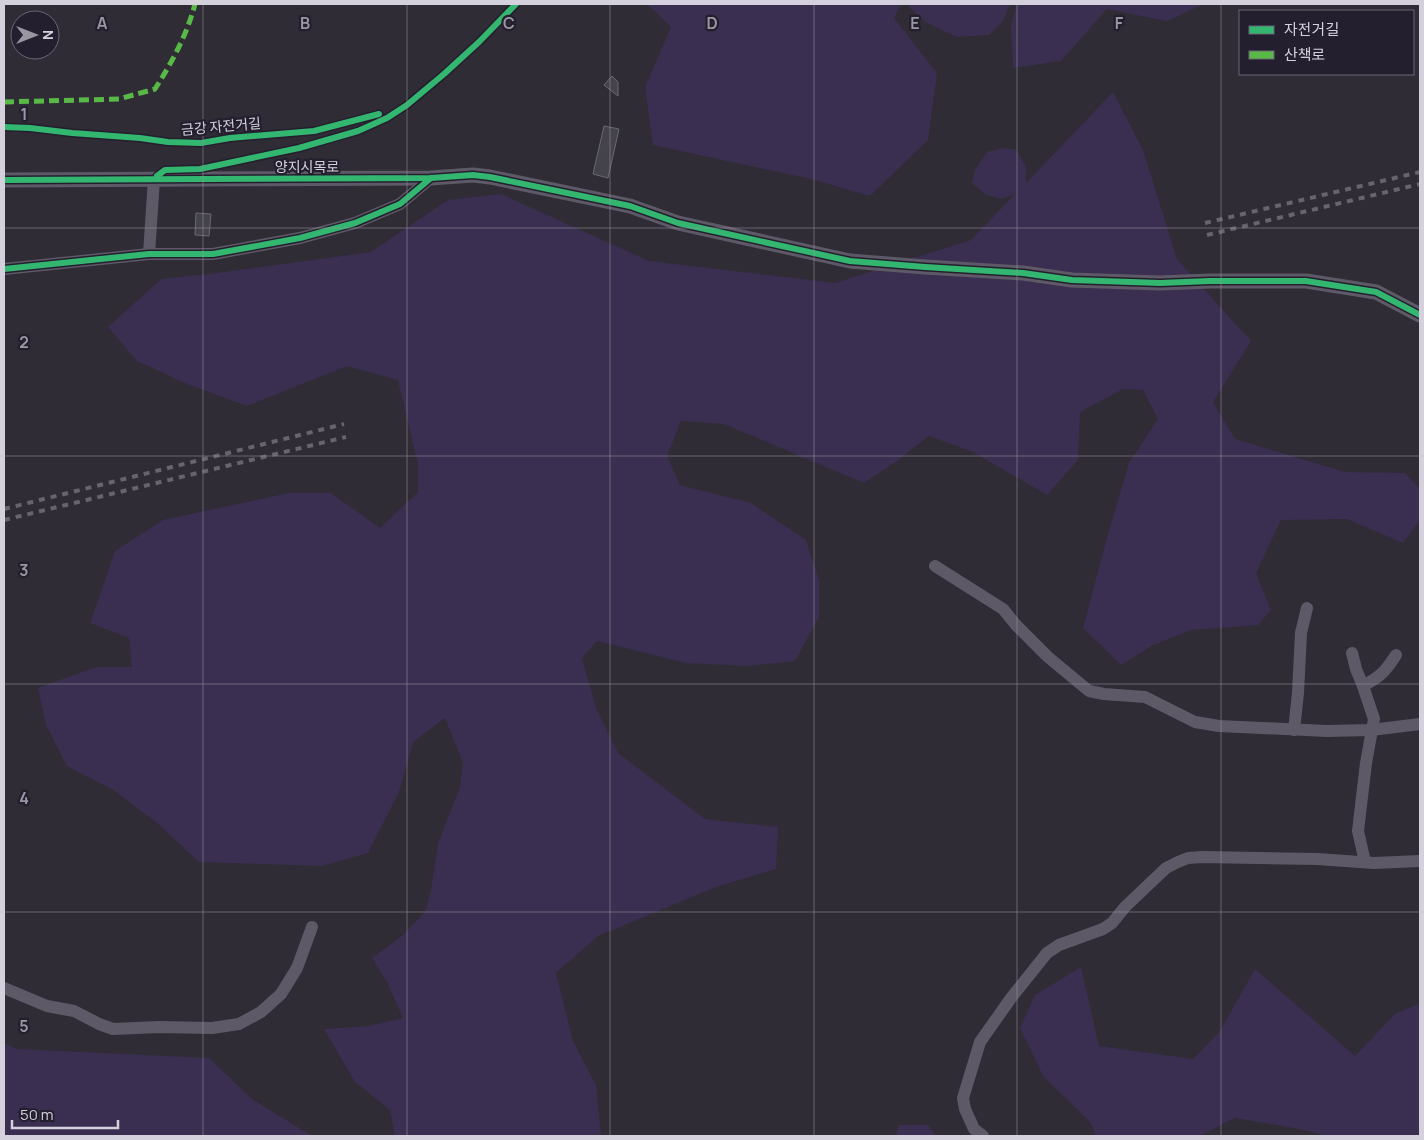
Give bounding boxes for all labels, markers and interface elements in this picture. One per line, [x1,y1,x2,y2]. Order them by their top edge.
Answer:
north arrow [10,10,60,60]
legend [1239,10,1414,75]
text: A [97,12,108,34]
text: B [300,12,310,34]
text: C [503,12,515,34]
text: D [706,12,718,34]
text: E [910,12,920,34]
text: F [1115,12,1124,34]
text: 자전거길 [1284,19,1339,40]
text: N [39,30,58,40]
text: 산책로 [1284,44,1325,65]
text: 1 [20,103,28,125]
street label: 금강 자전거길 [180,113,262,139]
street label: 양지시목로 [275,157,339,176]
text: 2 [19,331,29,353]
text: 3 [19,559,29,581]
text: 4 [19,787,29,809]
text: 5 [19,1015,29,1037]
scale bar [12,1098,119,1130]
text: 50 m [20,1104,54,1125]

